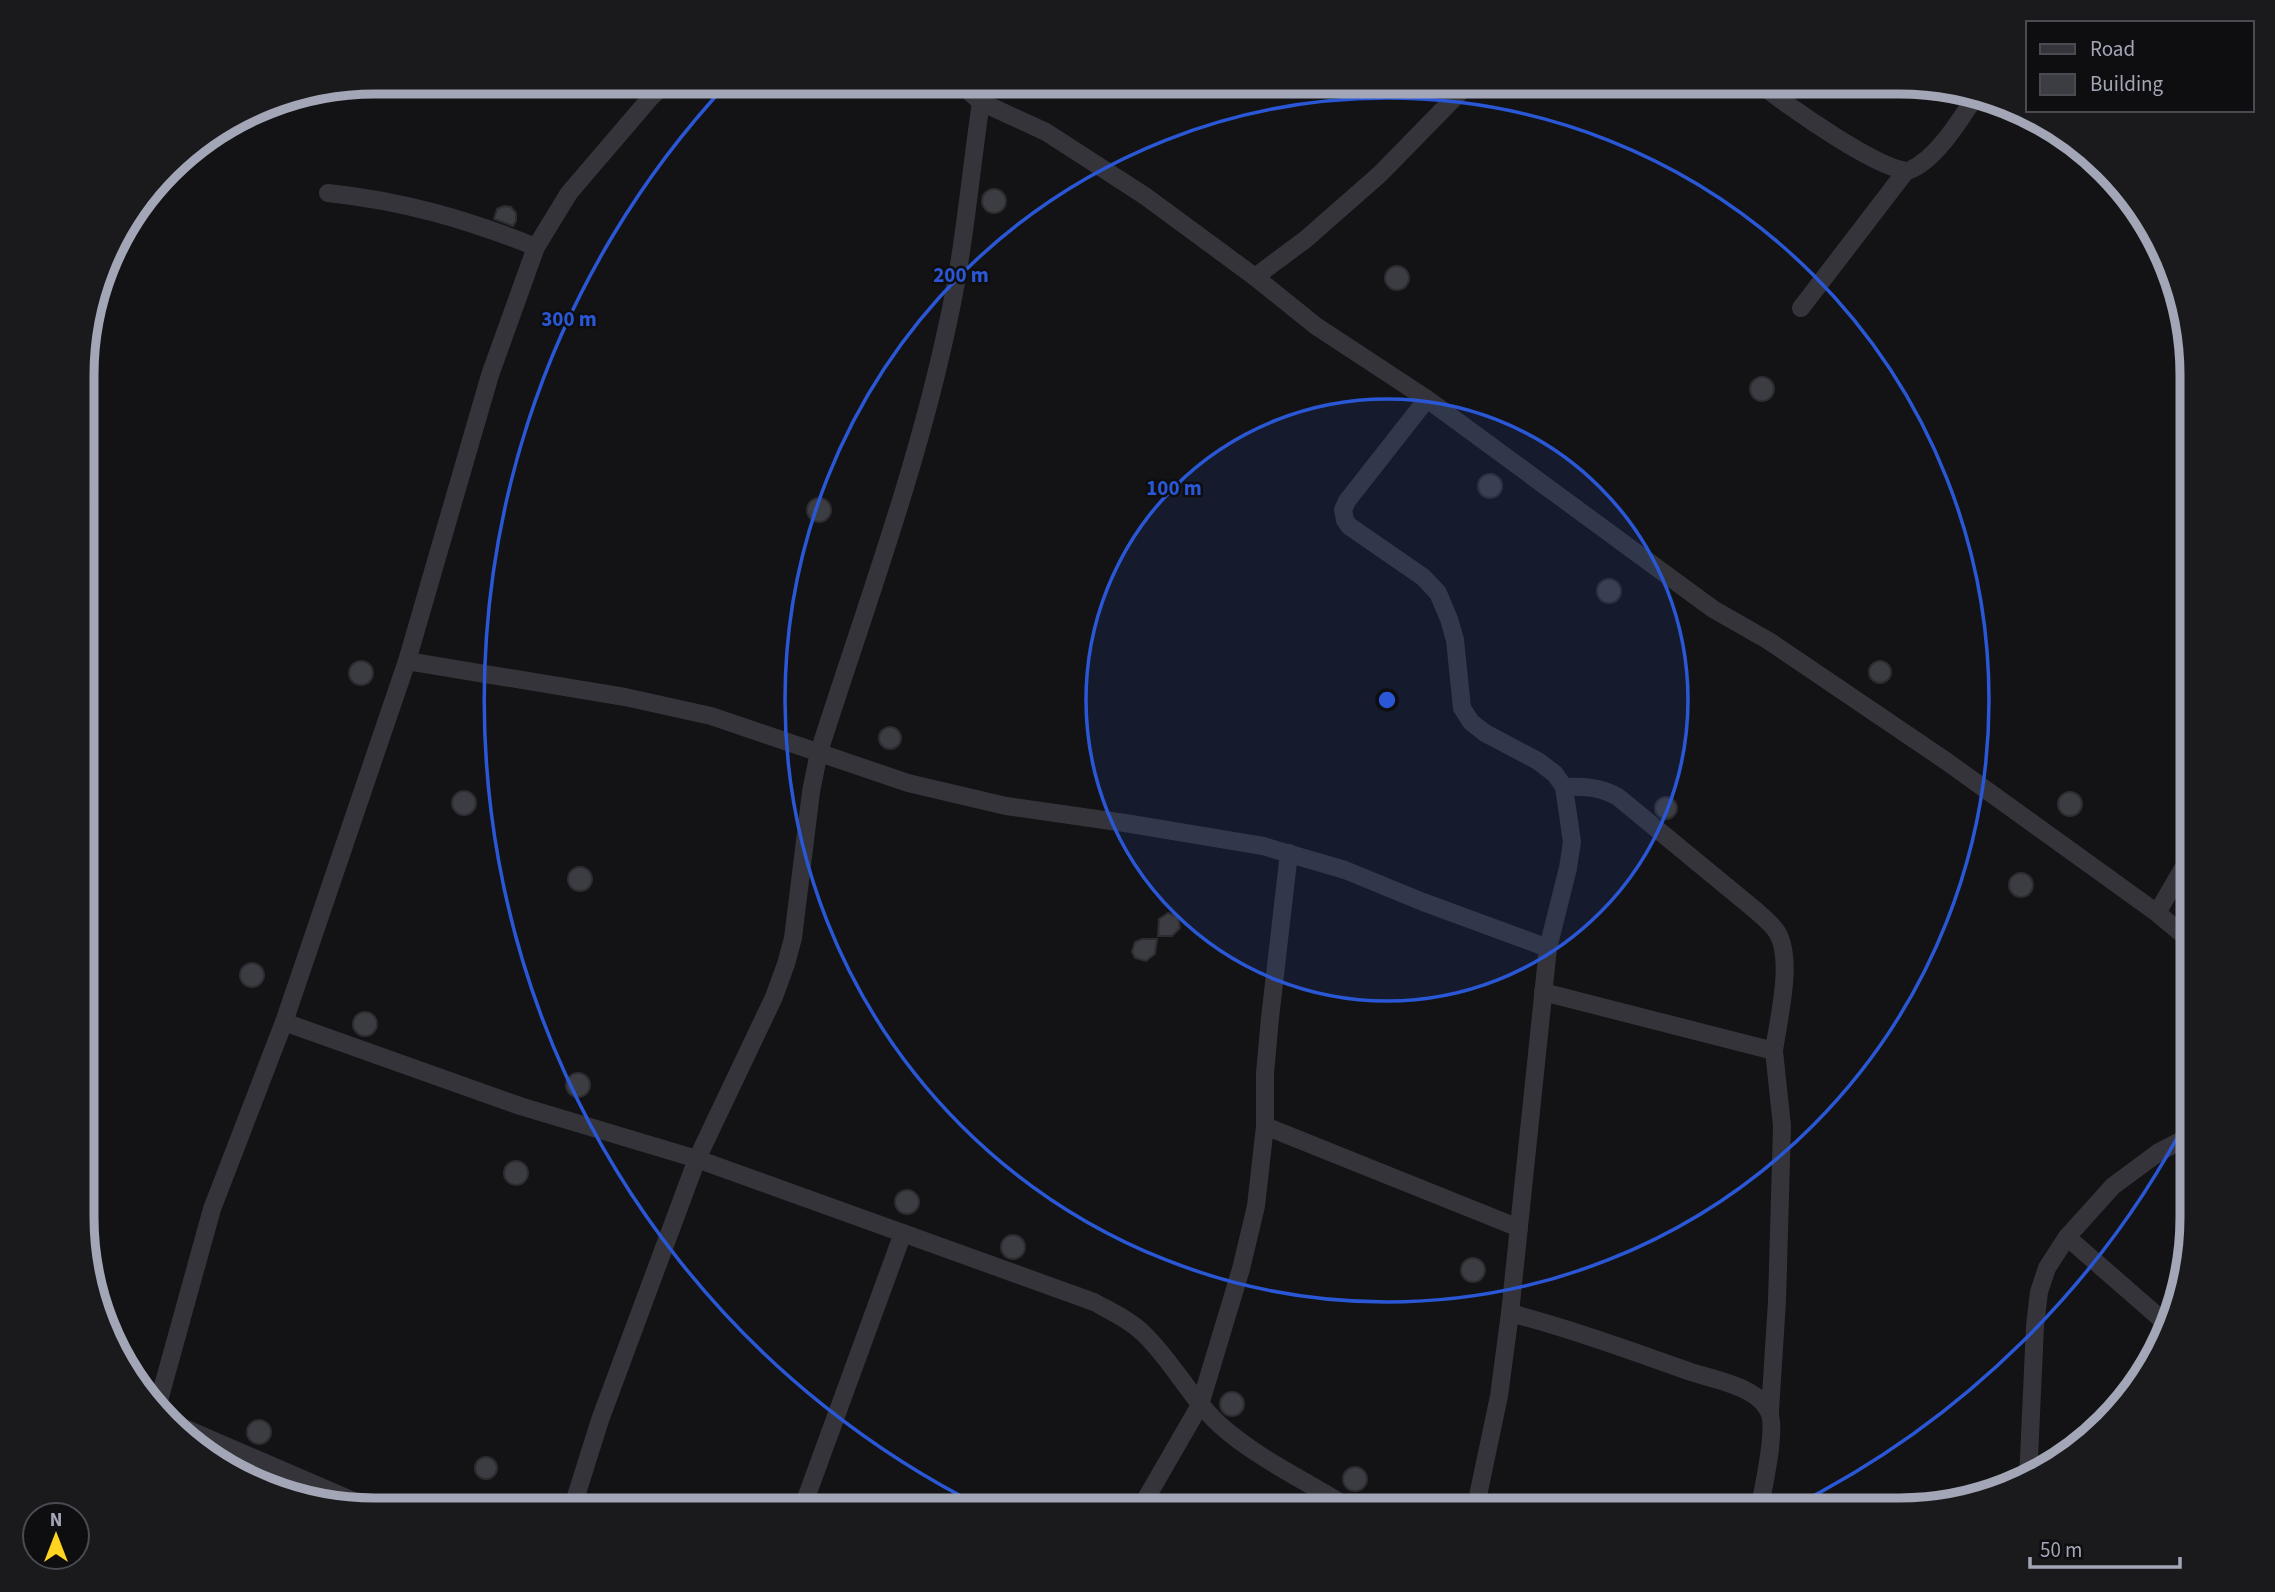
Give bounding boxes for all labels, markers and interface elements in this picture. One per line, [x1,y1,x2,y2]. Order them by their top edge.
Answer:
legend [2026,21,2254,112]
text: Road [2090,34,2135,64]
text: Building [2090,69,2164,99]
text: 200 m [933,260,989,290]
text: 300 m [541,304,597,334]
text: 100 m [1146,473,1202,503]
centre of rings [1375,688,1399,712]
north arrow [21,1501,91,1571]
text: N [50,1507,62,1534]
scale bar [2030,1526,2180,1570]
text: 50 m [2040,1535,2082,1565]

